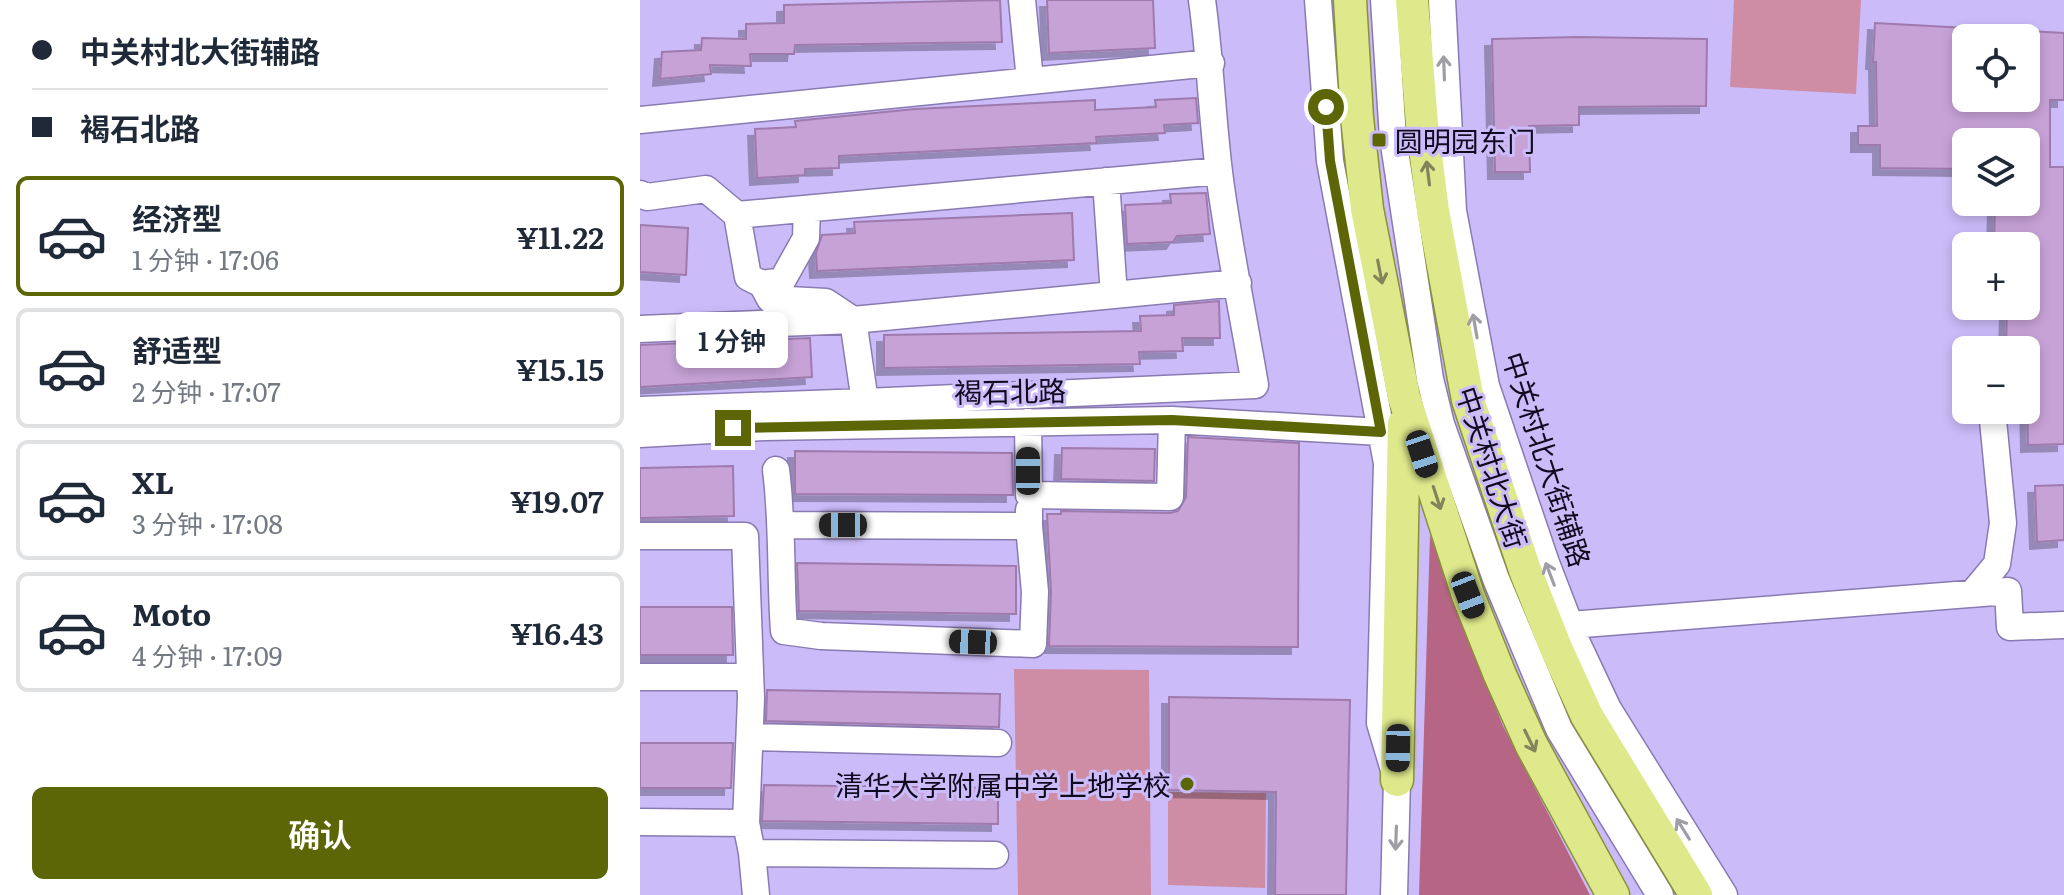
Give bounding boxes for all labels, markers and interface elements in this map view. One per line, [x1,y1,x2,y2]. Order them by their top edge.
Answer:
map controls [1952,24,2040,424]
button: locate [1952,24,2040,112]
text: 中关村北大街辅路 [80,28,320,72]
one-way arrow [1436,55,1451,82]
route start [1308,89,1344,125]
text: 褐石北路 [80,105,200,149]
place label: 圆明园东门 [1395,119,1535,161]
button: layers [1952,128,2040,216]
marker: 圆明园东门 [1370,131,1388,149]
one-way arrow [1420,161,1435,186]
text: 经济型 [132,195,222,239]
icon: car [36,200,108,272]
text: ¥11.22 [516,214,604,258]
button: + [1952,232,2040,320]
text: 1 分钟 · 17:06 [132,239,279,278]
one-way arrow [1373,259,1388,284]
callout: 1 分钟 [677,312,789,368]
one-way arrow [1466,314,1481,339]
text: 1 分钟 [698,320,766,359]
text: 舒适型 [132,327,222,371]
icon: car [36,332,108,404]
button: − [1952,336,2040,424]
text: ¥15.15 [516,346,604,390]
street label: 中关村北大街辅路 [1493,346,1603,572]
street label: 褐石北路 [954,368,1066,412]
text: 2 分钟 · 17:07 [132,371,281,410]
street label: 中关村北大街 [1447,381,1539,553]
route end [715,410,751,446]
car [1403,427,1441,481]
car [1016,447,1040,495]
text: XL [132,459,174,503]
icon: car [36,464,108,536]
text: ¥19.07 [510,478,604,522]
one-way arrow [1431,485,1445,510]
text: 3 分钟 · 17:08 [132,503,283,542]
car [819,513,867,537]
one-way arrow [1542,562,1556,587]
car [1448,568,1488,622]
text: Moto [132,591,211,635]
icon: car [36,596,108,668]
text: ¥16.43 [510,610,604,654]
car [949,629,997,655]
text: 4 分钟 · 17:09 [132,635,282,674]
car [1386,724,1410,772]
one-way arrow [1523,728,1538,752]
place label: 清华大学附属中学上地学校 [835,763,1171,805]
marker: 清华大学附属中学上地学校 [1178,775,1196,793]
button: 确认 [32,787,608,879]
one-way arrow [1674,818,1690,841]
one-way arrow [1388,824,1403,851]

